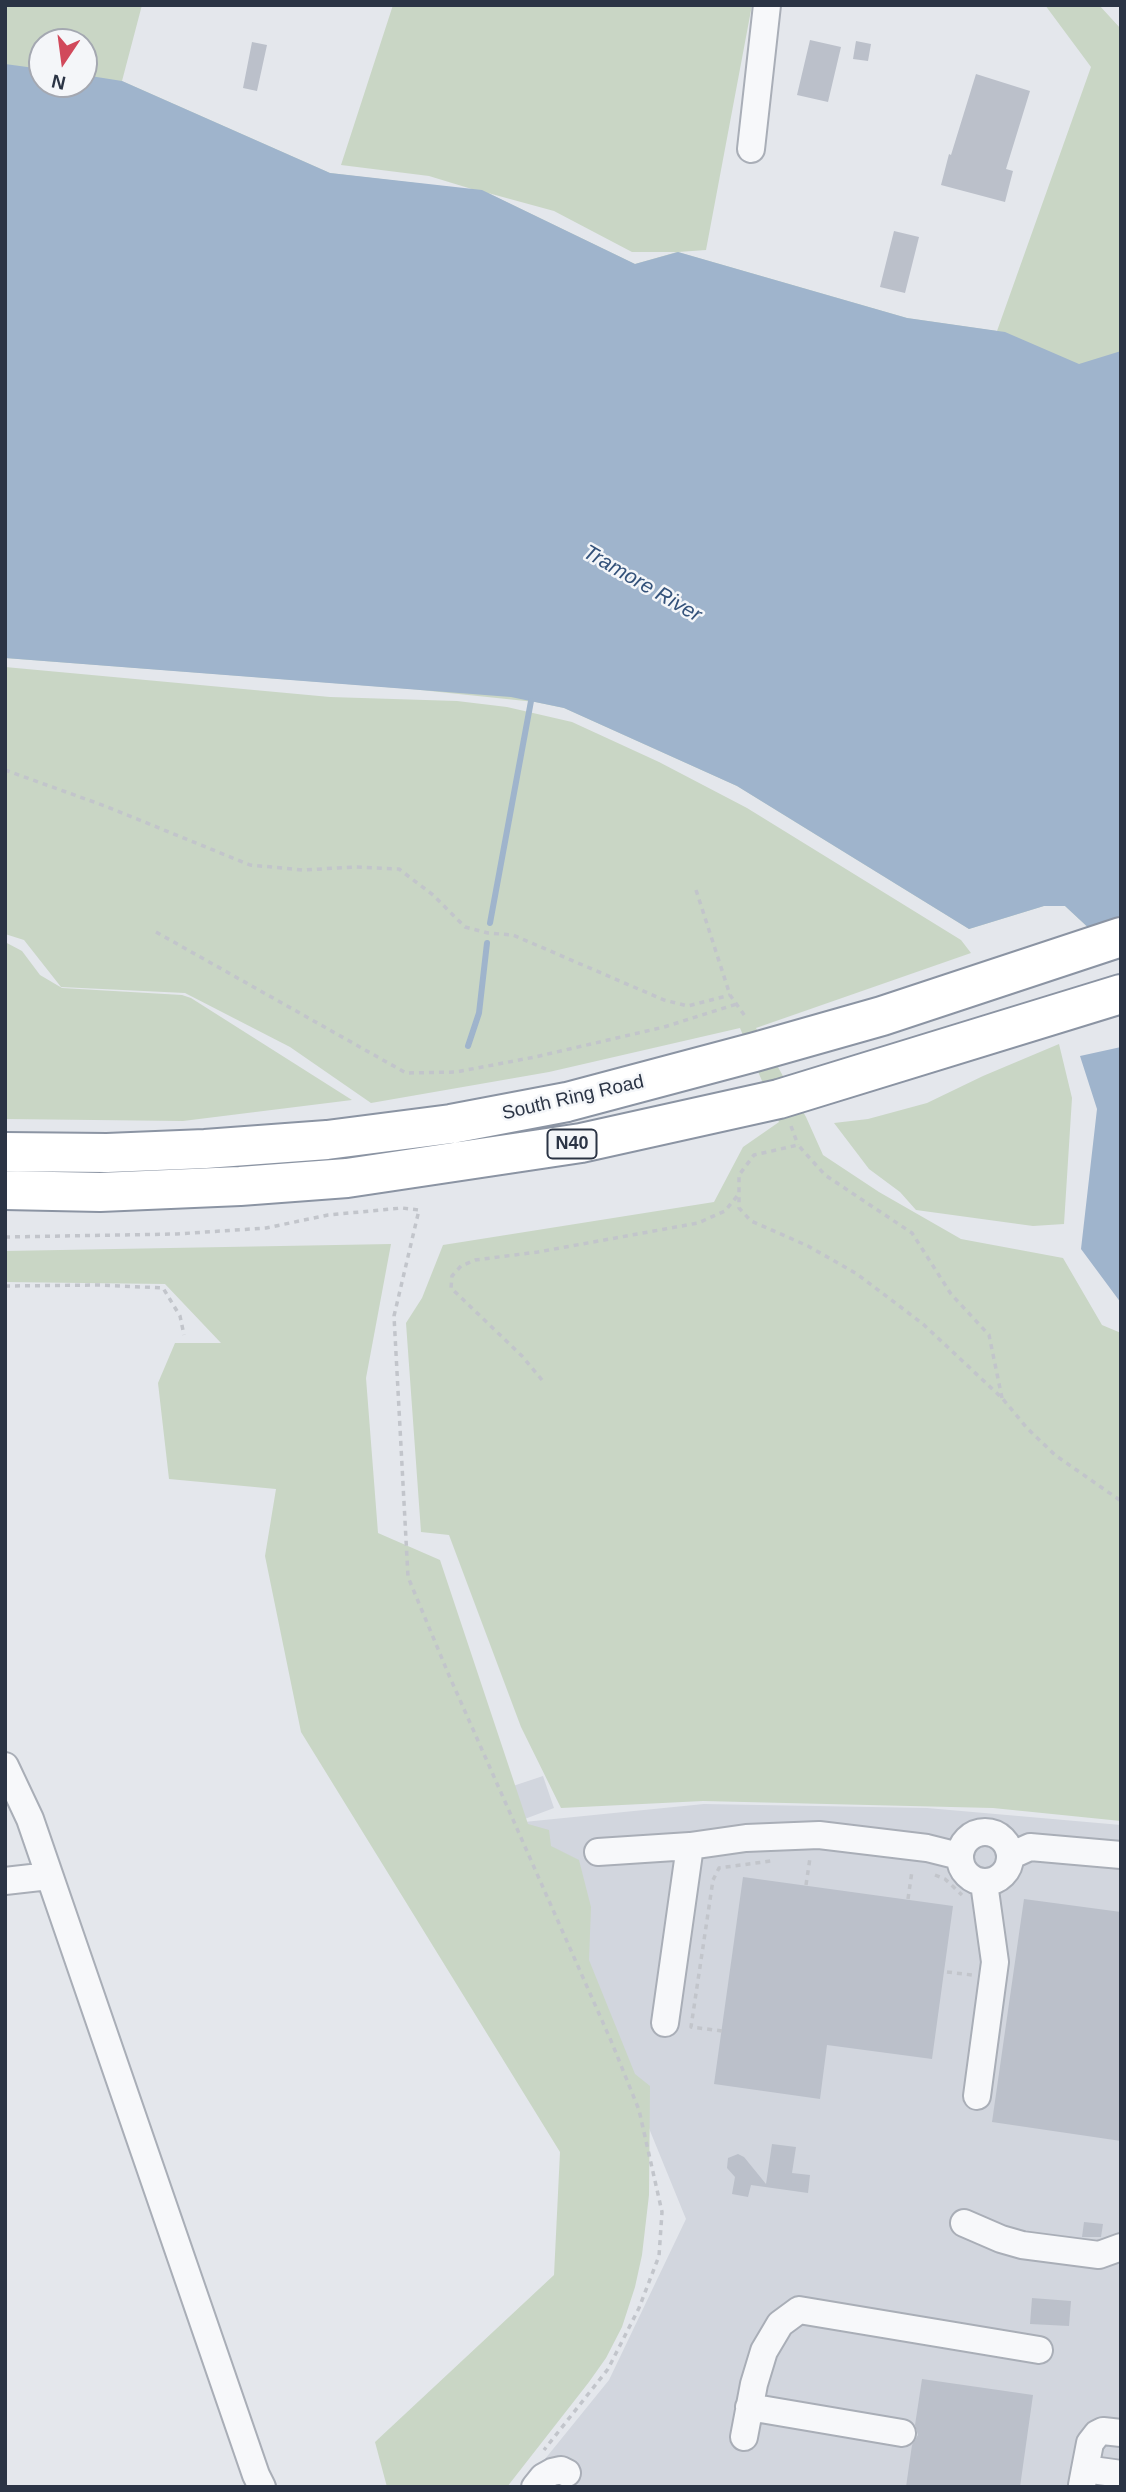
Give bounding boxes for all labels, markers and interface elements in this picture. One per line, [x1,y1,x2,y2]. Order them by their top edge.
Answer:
north arrow [28,28,98,98]
text: N [50,70,68,94]
water label: Tramore River [578,540,706,628]
street label: South Ring Road [500,1071,646,1125]
road number: N40 [548,1129,596,1158]

